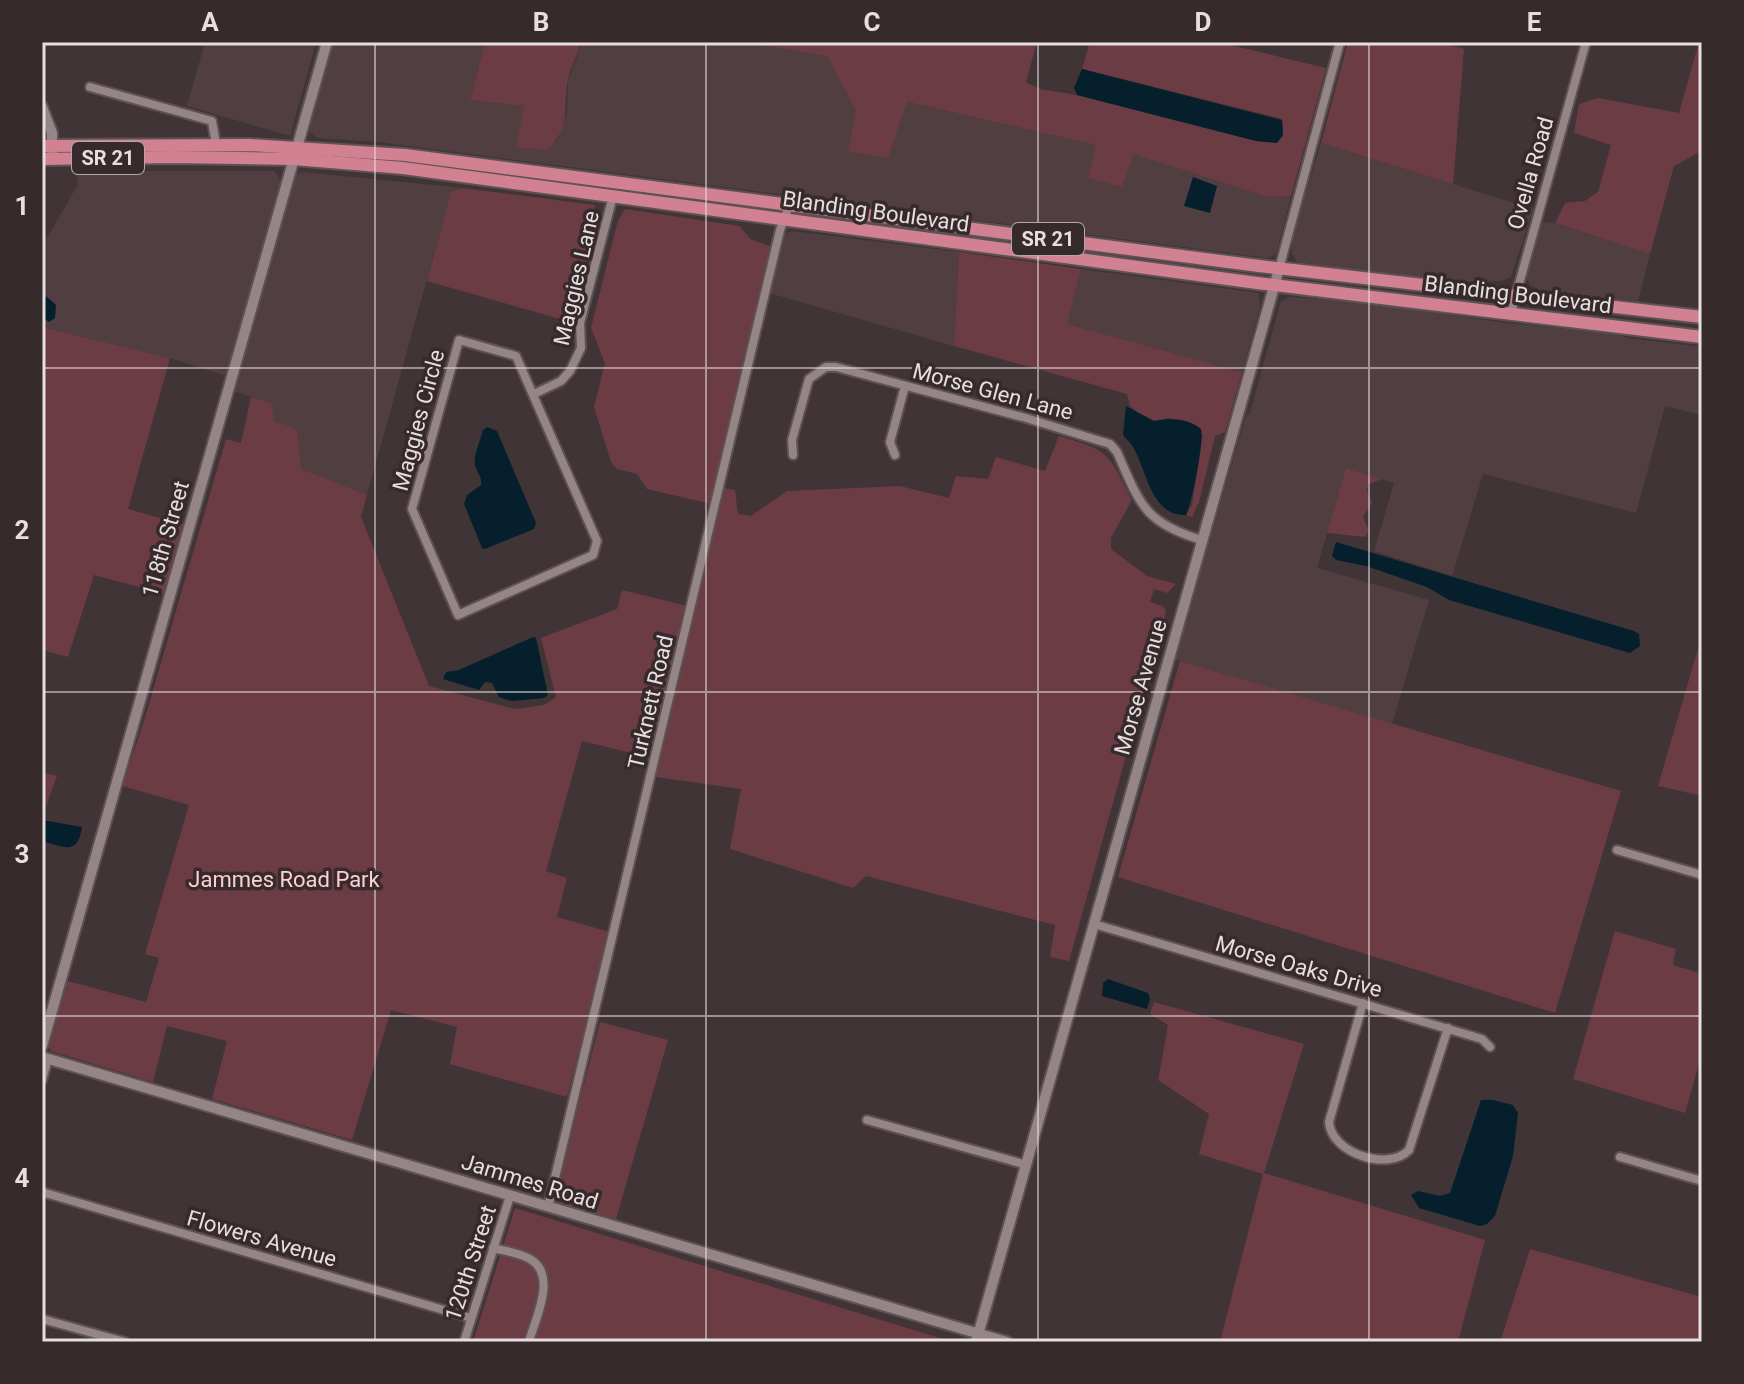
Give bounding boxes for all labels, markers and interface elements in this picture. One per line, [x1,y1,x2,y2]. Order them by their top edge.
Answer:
text: A [201,7,219,37]
text: B [533,7,549,37]
text: C [863,7,881,37]
text: D [1195,7,1211,37]
text: E [1527,7,1542,37]
street label: Ovella Road [1502,114,1558,232]
road number: SR 21 [72,142,144,174]
street label: Blanding Boulevard [781,186,971,237]
text: 1 [15,191,29,221]
street label: Maggies Lane [549,208,604,348]
road number: SR 21 [1012,223,1084,255]
street label: Blanding Boulevard [1423,271,1613,318]
street label: Maggies Circle [388,347,449,493]
street label: Morse Glen Lane [910,358,1076,425]
street label: 118th Street [137,478,194,600]
text: 2 [15,515,29,545]
street label: Morse Avenue [1109,617,1172,758]
street label: Turknett Road [623,633,678,772]
text: 3 [15,839,29,869]
park label: Jammes Road Park [188,867,381,892]
street label: Morse Oaks Drive [1213,931,1385,1002]
street label: Jammes Road [458,1149,601,1214]
text: 4 [15,1163,30,1193]
street label: 120th Street [440,1202,501,1324]
street label: Flowers Avenue [184,1205,340,1272]

